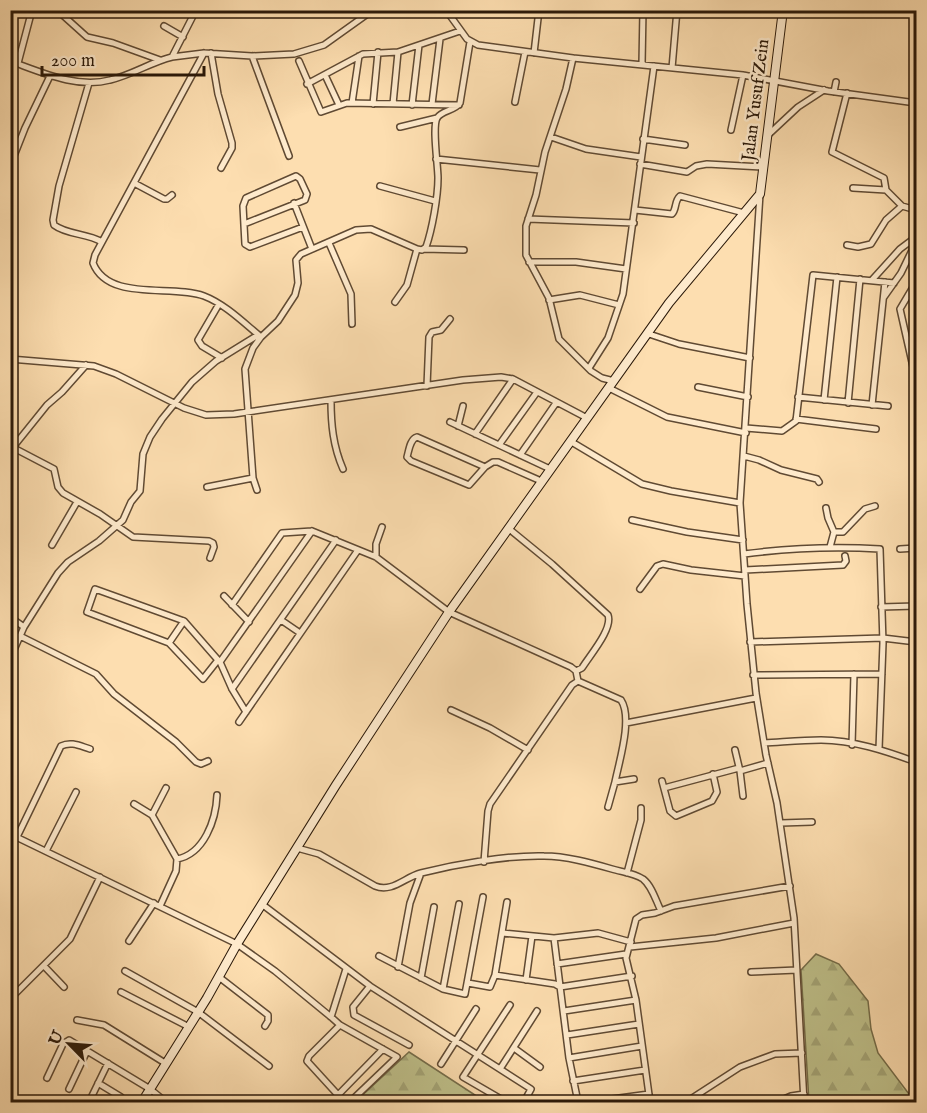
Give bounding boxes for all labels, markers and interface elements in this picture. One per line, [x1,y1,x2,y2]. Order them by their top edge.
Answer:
street label: Jalan Yusuf Zein [737,37,775,165]
scale bar [42,39,204,77]
text: 200 m [51,50,95,73]
north arrow [39,1014,99,1074]
text: U [45,1028,69,1050]

